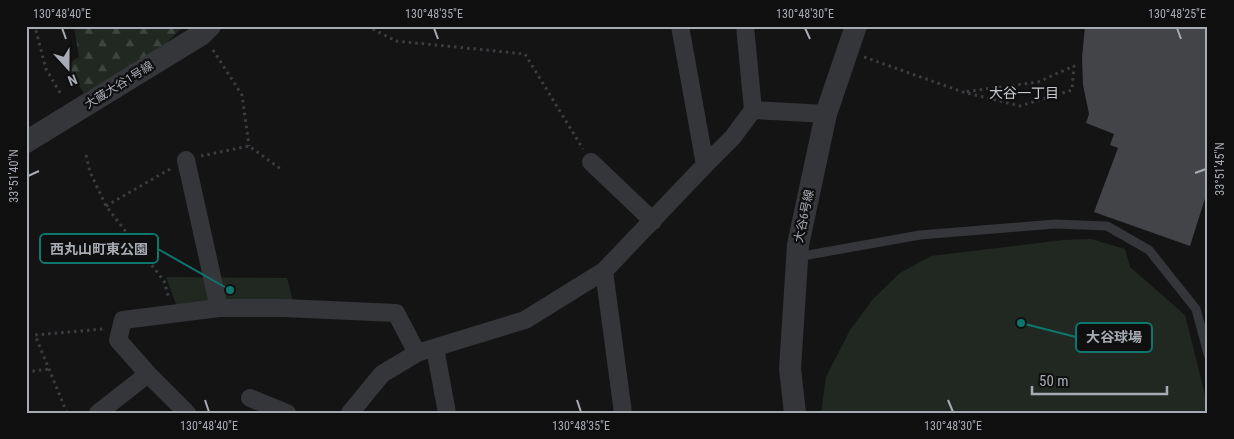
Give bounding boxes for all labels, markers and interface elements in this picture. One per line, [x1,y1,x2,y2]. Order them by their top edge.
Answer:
text: 130°48'40"E [33,7,91,21]
text: 130°48'35"E [405,7,463,21]
text: 130°48'30"E [776,7,834,21]
text: 130°48'25"E [1148,7,1206,21]
north arrow [42,42,92,92]
street label: 大蔵大谷1号線 [82,58,156,112]
text: N [66,71,80,89]
district label: 大谷一丁目 [989,85,1059,101]
text: 33°51'45"N [1213,142,1227,196]
text: 33°51'40"N [7,149,21,203]
street label: 大谷6号線 [792,188,816,244]
callout: 西丸山町東公園 [40,234,158,263]
text: 西丸山町東公園 [50,241,148,257]
callout: 大谷球場 [1076,323,1152,352]
text: 大谷球場 [1086,329,1142,345]
scale bar [1032,364,1166,396]
text: 50 m [1039,372,1069,390]
text: 130°48'40"E [180,419,238,433]
text: 130°48'35"E [552,419,610,433]
text: 130°48'30"E [924,419,982,433]

